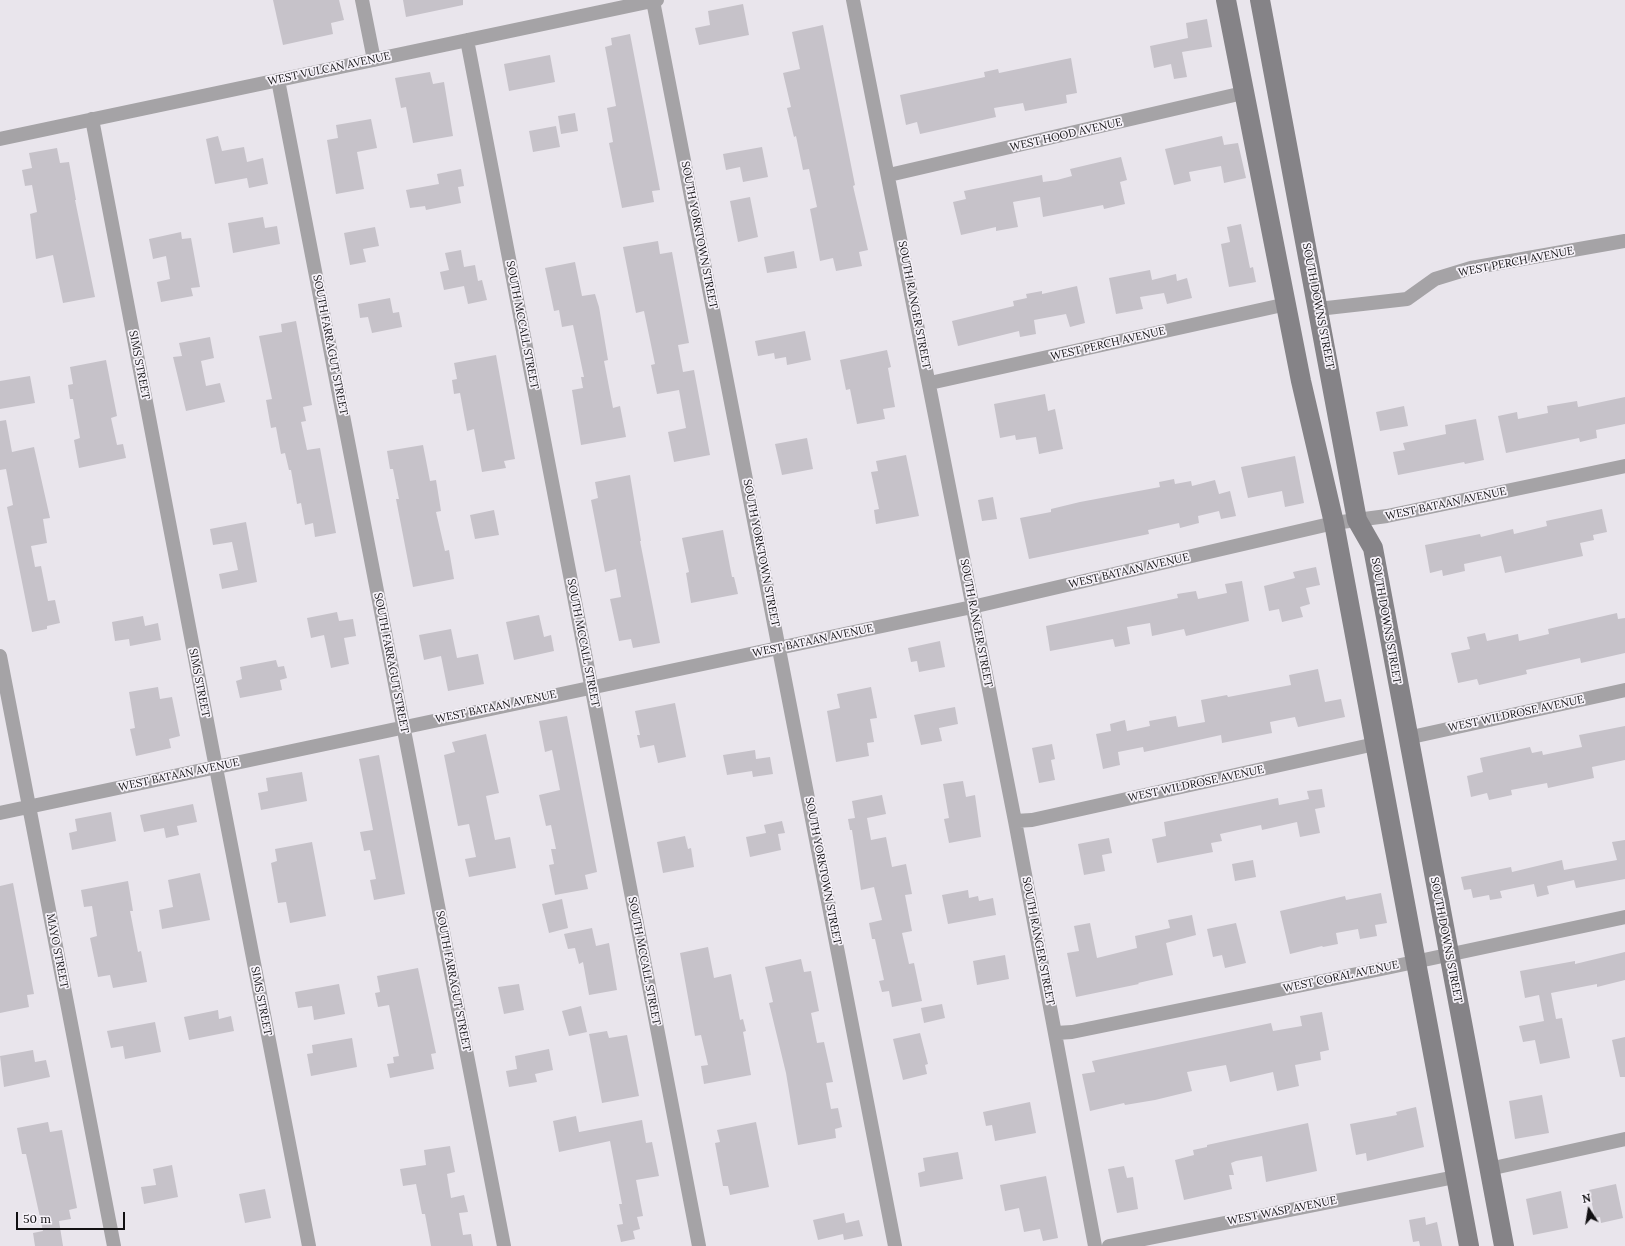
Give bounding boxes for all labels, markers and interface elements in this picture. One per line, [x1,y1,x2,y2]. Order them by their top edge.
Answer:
street label: WEST VULCAN AVENUE [266,50,392,88]
street label: WEST HOOD AVENUE [1009,116,1123,154]
street label: SOUTH YORKTOWN STREET [678,160,720,310]
street label: SOUTH RANGER STREET [895,240,933,370]
street label: SOUTH DOWNS STREET [1299,242,1337,370]
street label: WEST PERCH AVENUE [1457,244,1575,280]
street label: SOUTH MCCALL STREET [503,260,541,390]
street label: SOUTH FARRAGUT STREET [310,274,350,416]
street label: WEST PERCH AVENUE [1049,324,1167,364]
street label: SIMS STREET [126,329,152,401]
street label: SOUTH YORKTOWN STREET [740,478,782,628]
street label: WEST BATAAN AVENUE [1384,485,1508,523]
street label: WEST BATAAN AVENUE [1067,551,1191,591]
street label: SOUTH DOWNS STREET [1368,557,1404,685]
street label: SOUTH RANGER STREET [957,558,995,688]
street label: SOUTH MCCALL STREET [564,578,602,708]
street label: SOUTH FARRAGUT STREET [371,592,411,734]
street label: WEST BATAAN AVENUE [751,622,875,660]
street label: SIMS STREET [186,647,212,719]
street label: WEST BATAAN AVENUE [434,688,558,726]
street label: WEST WILDROSE AVENUE [1447,693,1585,735]
street label: WEST BATAAN AVENUE [117,756,241,794]
street label: WEST WILDROSE AVENUE [1127,763,1265,805]
street label: SOUTH YORKTOWN STREET [802,796,844,946]
street label: SOUTH RANGER STREET [1019,876,1057,1006]
street label: SOUTH DOWNS STREET [1427,876,1465,1004]
street label: SOUTH MCCALL STREET [625,896,663,1026]
street label: SOUTH FARRAGUT STREET [433,910,473,1052]
street label: MAYO STREET [43,912,71,990]
street label: WEST CORAL AVENUE [1282,958,1400,996]
street label: SIMS STREET [248,965,274,1037]
north arrow [1569,1190,1609,1230]
text: N [1581,1191,1592,1206]
street label: WEST WASP AVENUE [1226,1194,1338,1228]
scale bar [18,1204,127,1230]
text: 50 m [23,1211,51,1226]

